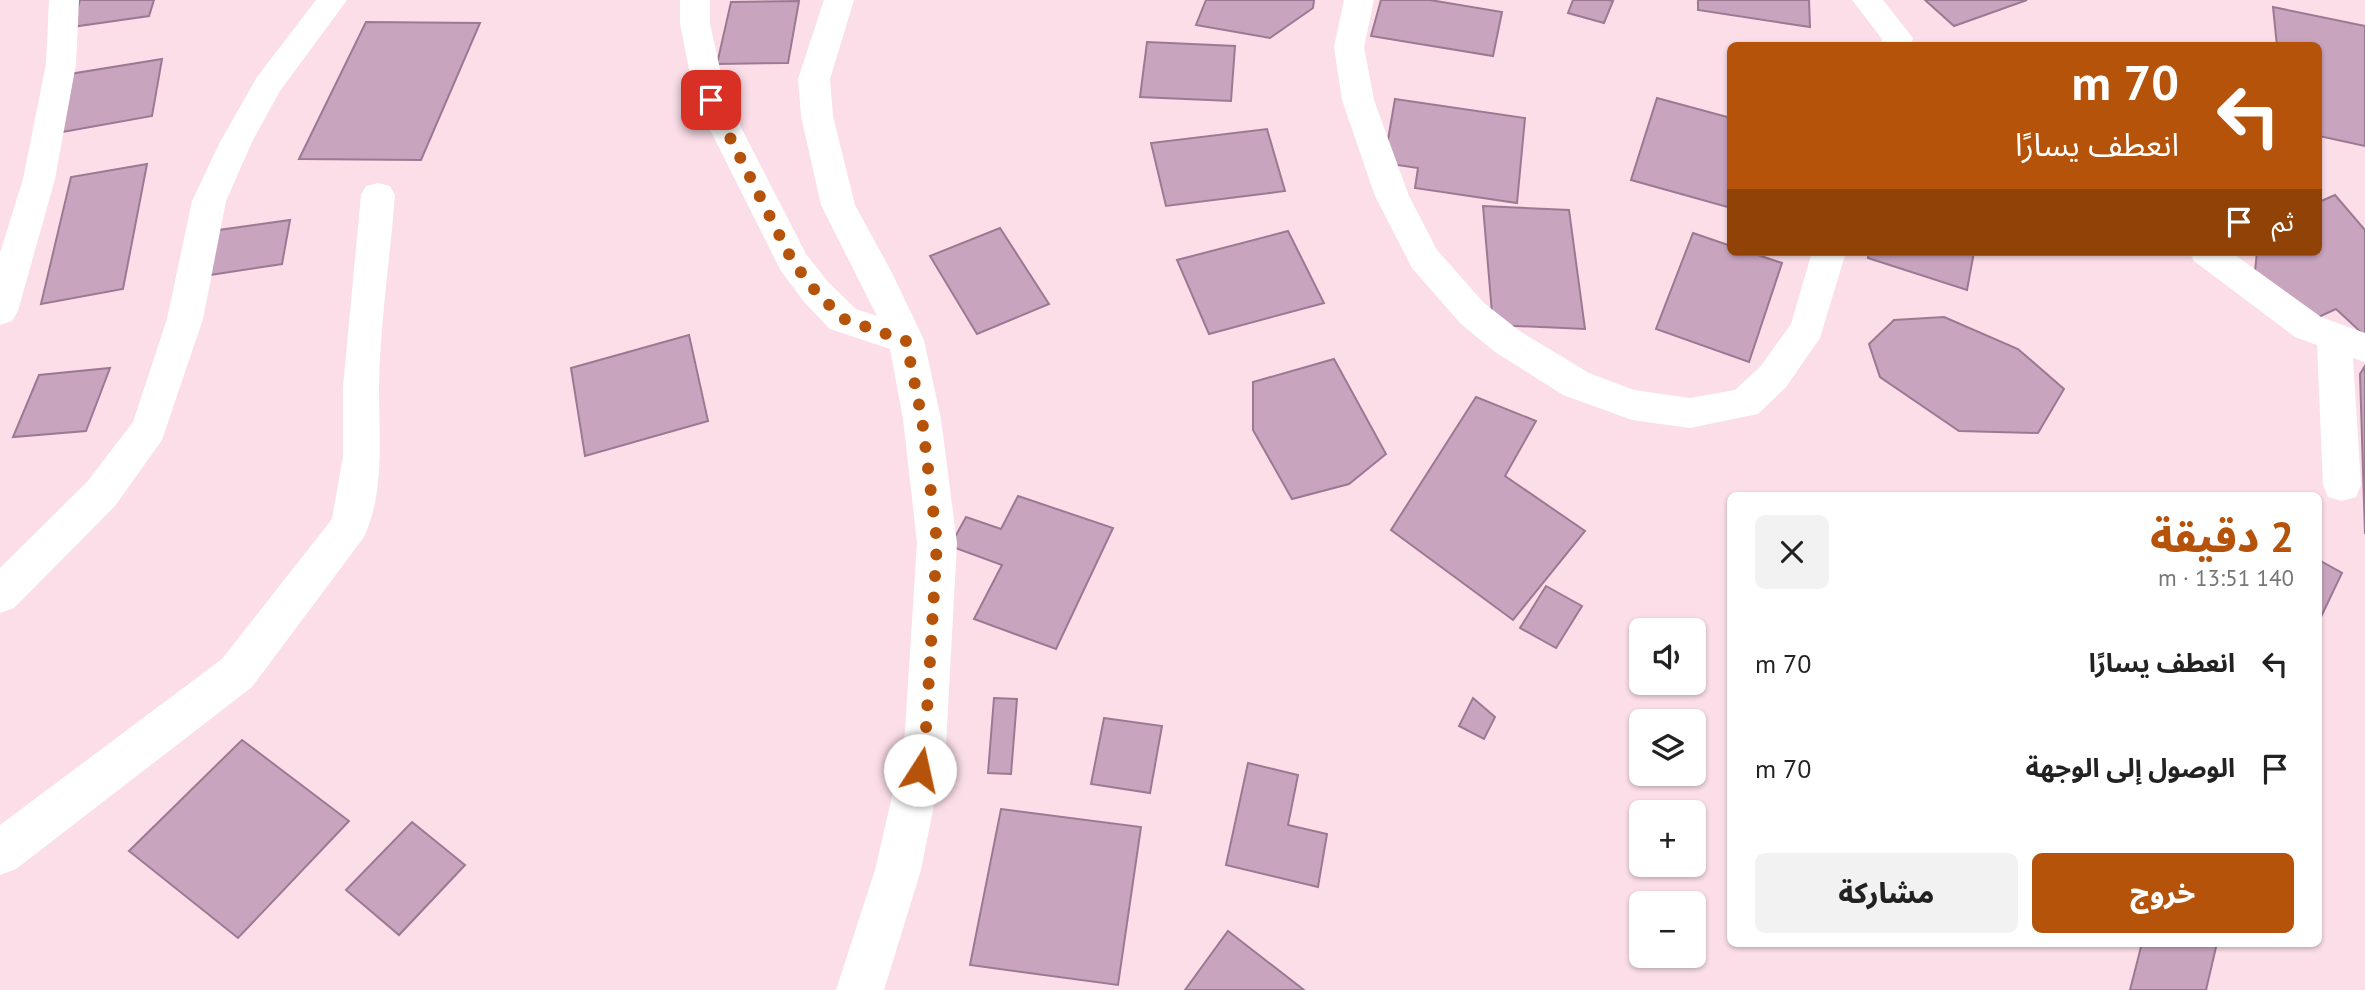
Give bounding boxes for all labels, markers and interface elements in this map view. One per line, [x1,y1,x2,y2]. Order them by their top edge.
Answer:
text: 70 m [2072,50,2179,114]
pin [681,70,741,130]
icon: left [2203,70,2294,161]
icon: arrive [692,81,730,119]
text: انعطف يسارًا [2015,123,2179,165]
icon: arrive [2220,203,2258,241]
text: ثم [2272,205,2294,238]
text: 2 دقيقة [2150,509,2294,564]
button: close [1755,515,1829,589]
text: 140 m · 13:51 [2158,563,2294,592]
map controls [1629,618,1706,968]
button: sound [1629,618,1706,695]
icon: left [2256,645,2294,683]
text: انعطف يسارًا [2089,646,2235,679]
text: 70 m [1755,647,1811,680]
button: layers [1629,709,1706,786]
position arrow [883,733,957,807]
icon: arrive [2256,750,2294,788]
text: الوصول إلى الوجهة [2026,751,2235,784]
text: 70 m [1755,752,1811,785]
button: + [1629,800,1706,877]
button: مشاركة [1755,853,2018,933]
button: خروج [2032,853,2294,933]
button: − [1629,891,1706,968]

